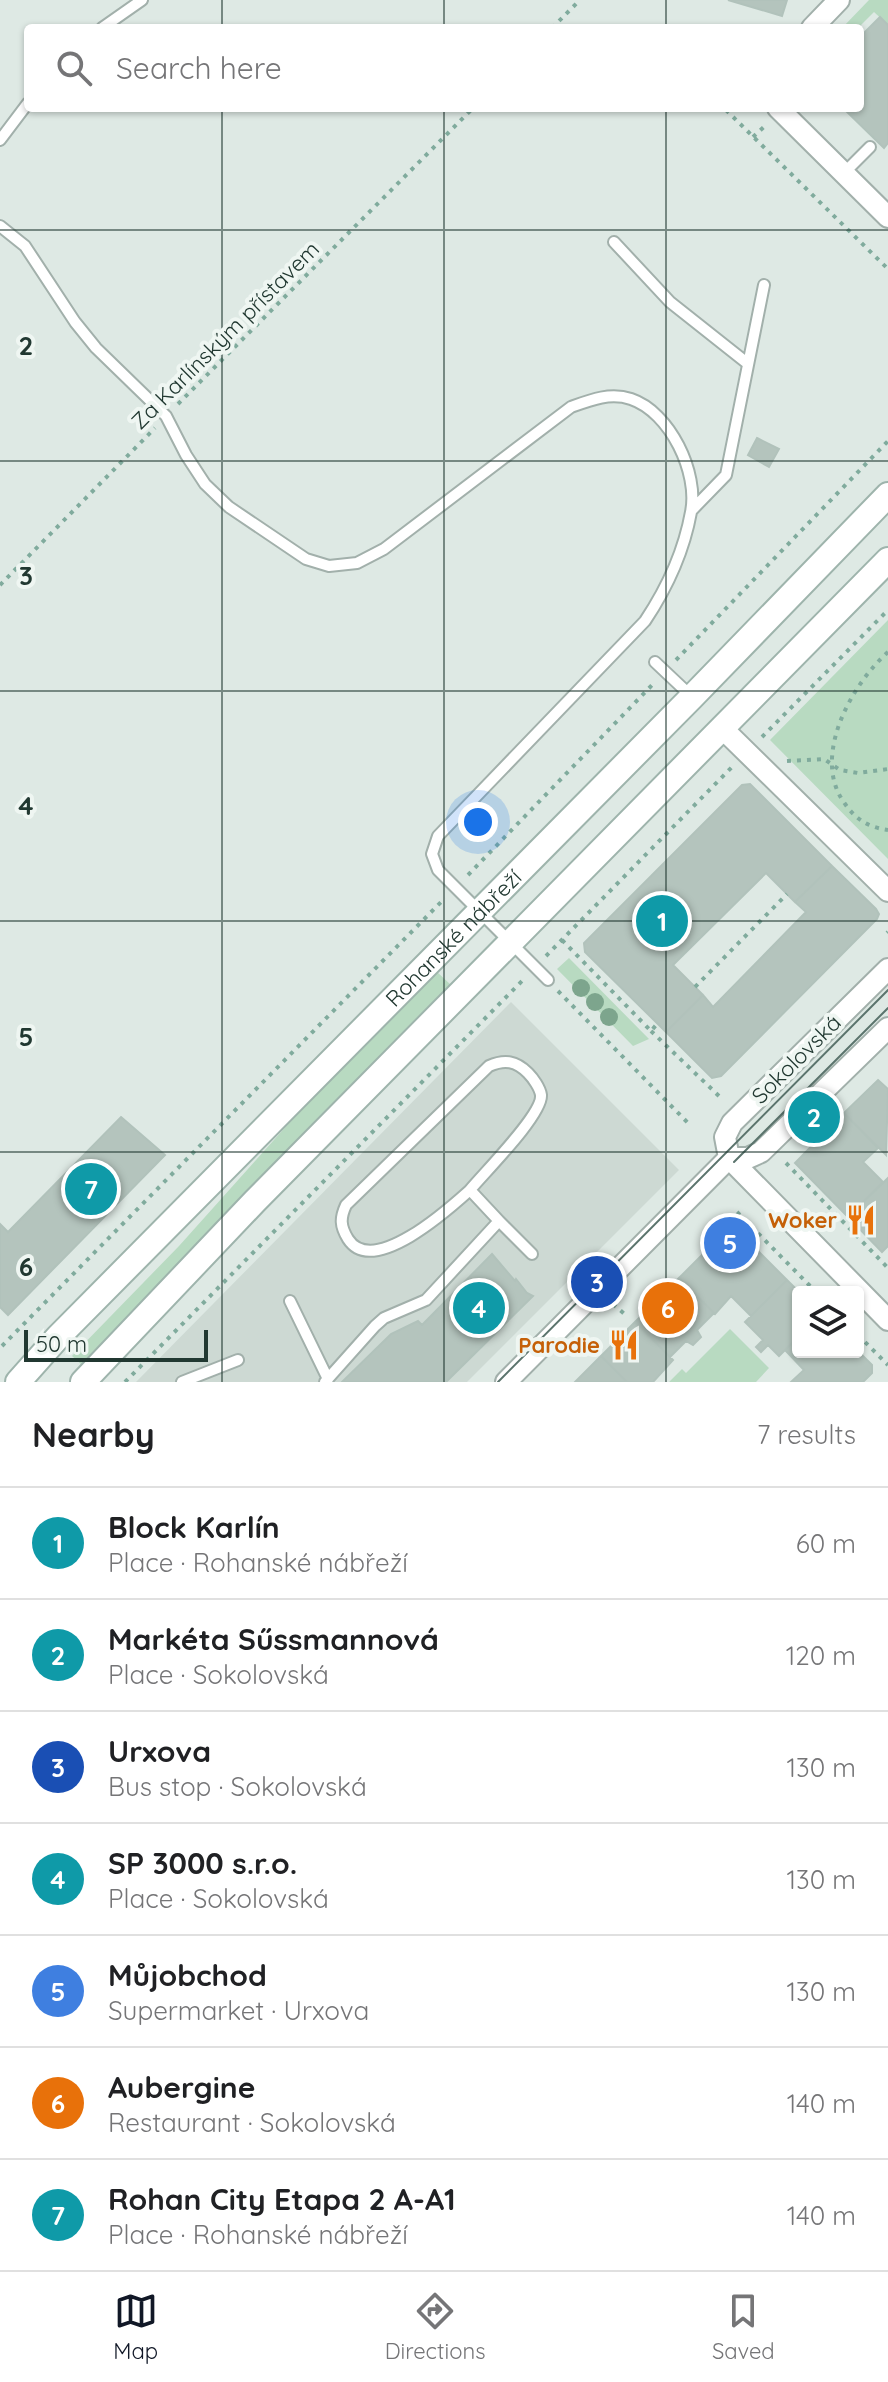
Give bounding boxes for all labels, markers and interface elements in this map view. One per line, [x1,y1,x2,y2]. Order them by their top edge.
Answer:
search box [24,24,864,112]
icon: search [52,46,96,90]
text: Search here [116,49,282,87]
street label: Za Karlínským přístavem [125,235,325,435]
text: 2 [19,329,33,362]
text: 3 [19,559,33,592]
text: 4 [18,789,34,822]
your location [458,802,498,842]
street label: Rohanské nábřeží [379,863,528,1012]
pin: 1 [636,891,688,951]
street label: Sokolovská [745,1008,847,1110]
text: 5 [19,1020,33,1053]
pin: 2 [788,1087,840,1147]
pin: 7 [65,1159,117,1219]
restaurant icon: Woker [844,1203,878,1237]
place label: Woker [768,1206,837,1234]
pin: 5 [704,1213,756,1273]
text: 6 [19,1250,33,1283]
pin: 3 [571,1252,623,1312]
pin: 4 [453,1278,505,1338]
pin: 6 [642,1278,694,1338]
map controls [792,1286,864,1358]
button: layers [792,1286,864,1358]
scale bar [24,1326,208,1362]
restaurant icon: Parodie [607,1328,641,1362]
text: 50 m [36,1330,87,1358]
place label: Parodie [518,1331,600,1359]
text: Nearby [32,1413,155,1456]
text: 7 results [757,1418,856,1451]
text: Block Karlín [108,1508,280,1546]
text: 1 [53,1527,63,1560]
text: 60 m [796,1527,856,1560]
text: Place · Rohanské nábřeží [108,1546,408,1579]
text: Markéta Sűssmannová [108,1620,439,1658]
text: 2 [51,1639,65,1672]
text: 120 m [786,1639,856,1672]
text: Place · Sokolovská [108,1658,329,1691]
text: Urxova [108,1732,211,1770]
text: 3 [51,1751,65,1784]
text: 130 m [786,1751,856,1784]
text: Bus stop · Sokolovská [108,1770,367,1803]
text: SP 3000 s.r.o. [108,1844,297,1882]
text: 4 [50,1863,66,1896]
text: 130 m [786,1863,856,1896]
text: Place · Sokolovská [108,1882,329,1915]
text: Můjobchod [108,1956,267,1994]
text: 5 [51,1975,65,2008]
text: 130 m [786,1975,856,2008]
text: Supermarket · Urxova [108,1994,369,2027]
text: Aubergine [108,2068,255,2106]
text: 6 [51,2087,65,2120]
text: 140 m [787,2087,856,2120]
text: Restaurant · Sokolovská [108,2106,396,2139]
text: Rohan City Etapa 2 A-A1 [108,2180,456,2218]
text: 7 [51,2199,65,2232]
text: 140 m [787,2199,856,2232]
text: Place · Rohanské nábřeží [108,2218,408,2251]
tab: Map [113,2289,158,2365]
tab: Directions [385,2289,485,2365]
tab: Saved [712,2289,775,2365]

